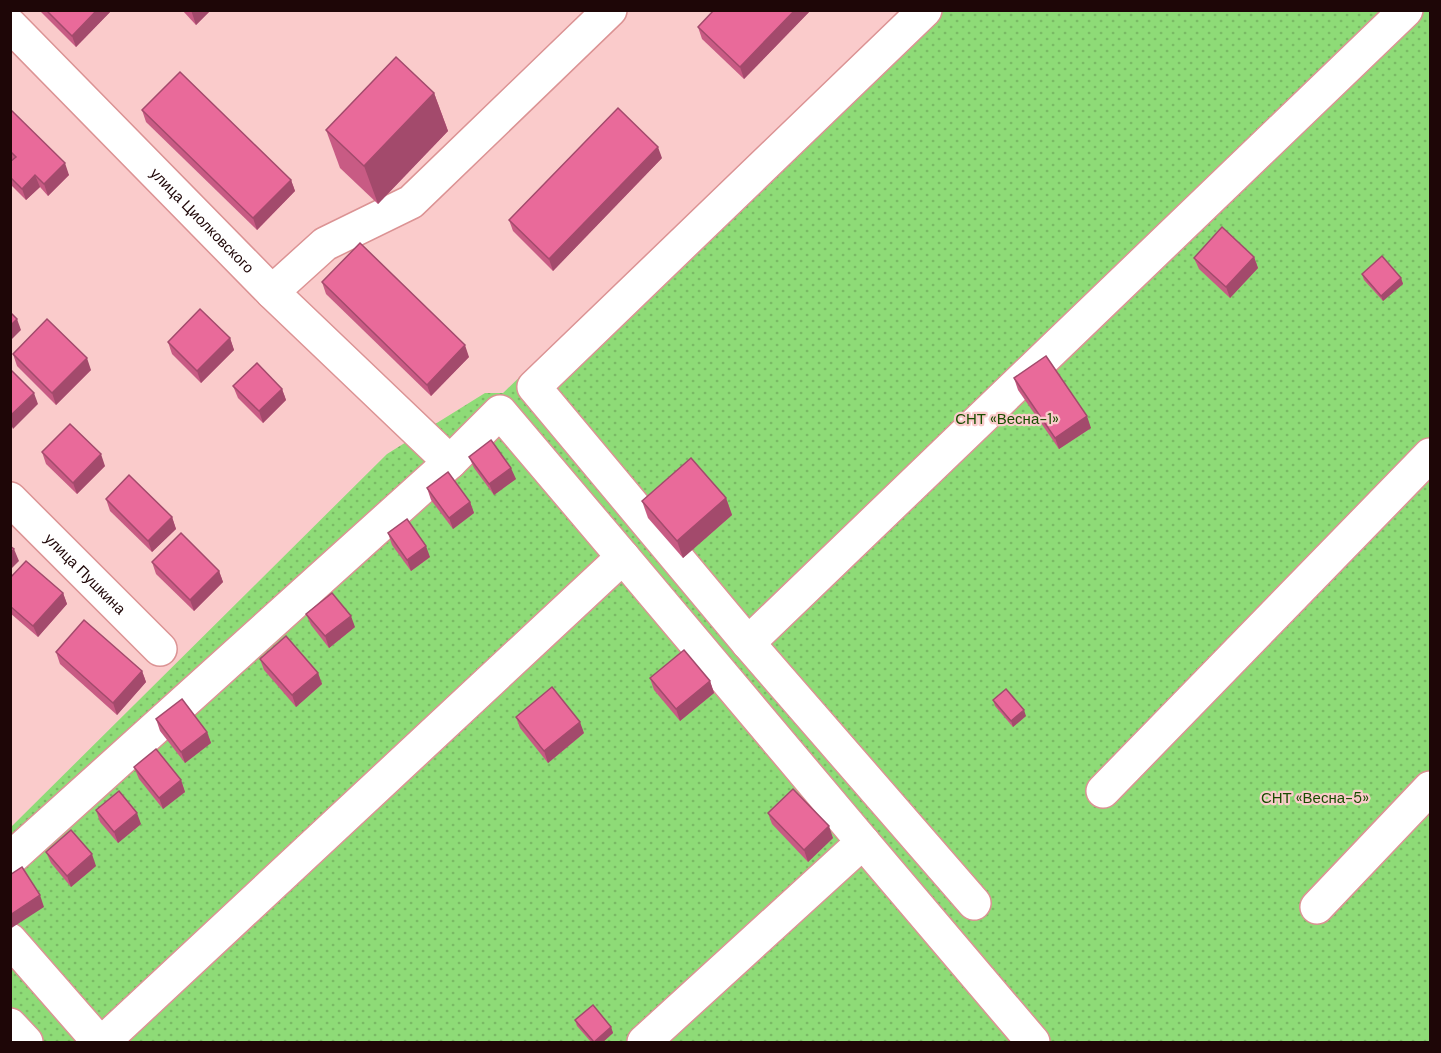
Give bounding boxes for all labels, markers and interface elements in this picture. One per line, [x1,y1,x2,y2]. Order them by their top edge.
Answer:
street label: улица Циолковского [146,163,258,278]
park label: СНТ «Весна-1» [955,409,1059,429]
street label: улица Пушкина [40,529,130,619]
park label: СНТ «Весна-5» [1261,788,1369,808]

